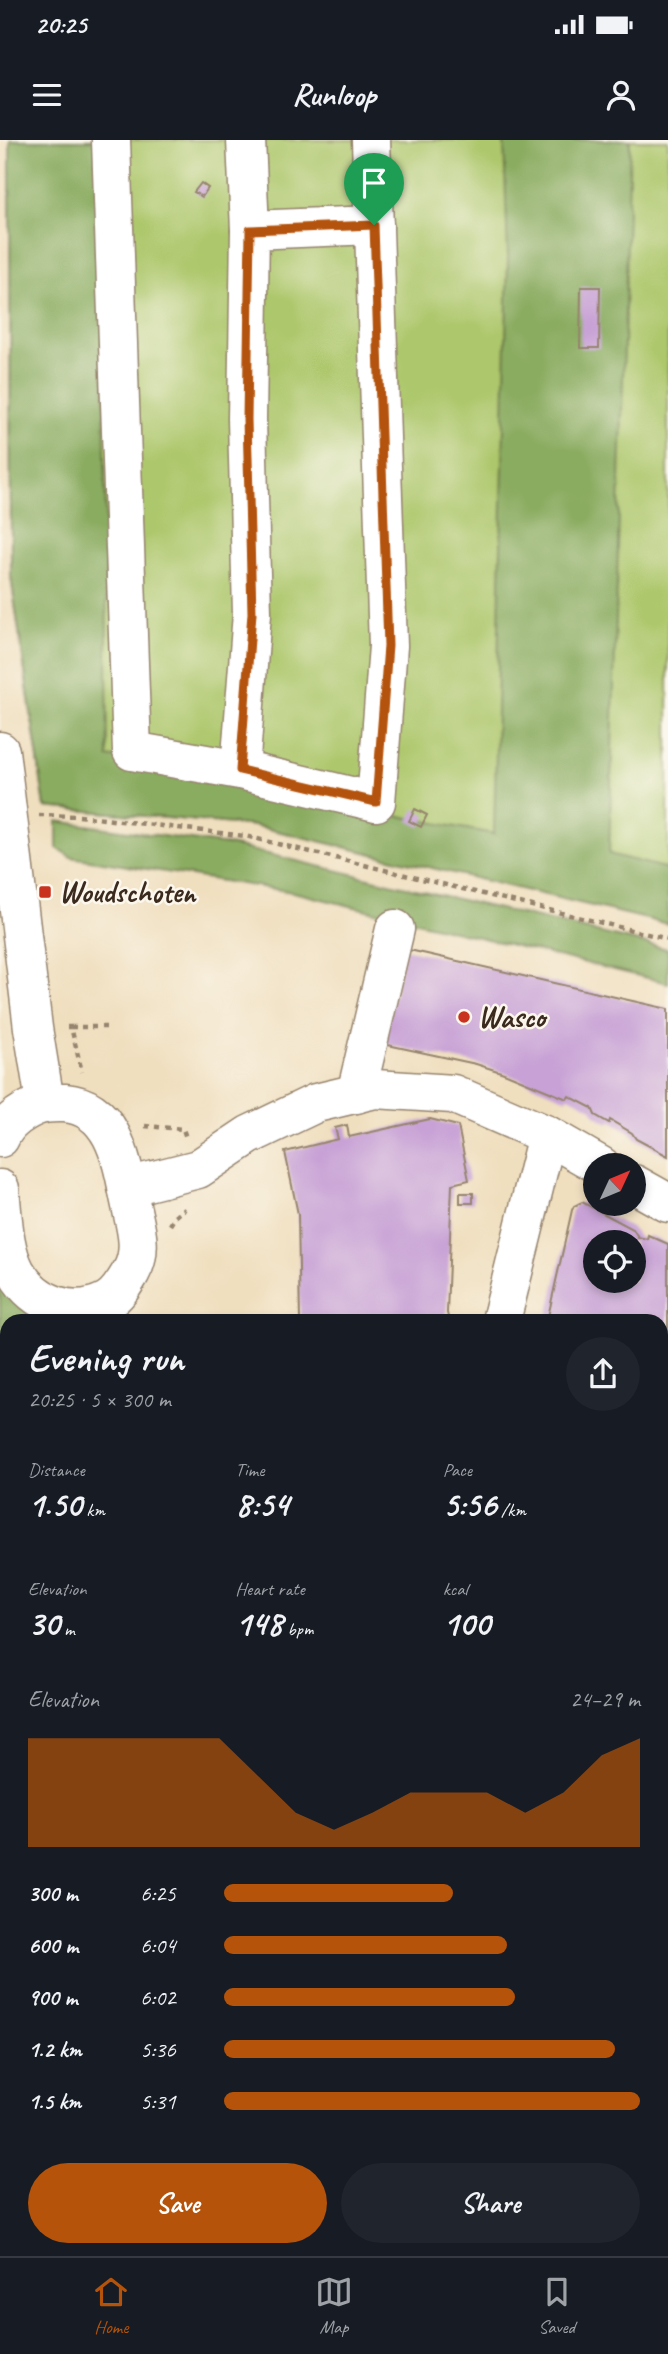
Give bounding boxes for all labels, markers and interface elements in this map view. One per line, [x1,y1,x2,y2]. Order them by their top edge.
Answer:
text: 20:25 [35,8,87,41]
text: Runloop [292,74,376,115]
icon: menu [28,76,66,114]
icon: person [602,76,640,114]
pin [344,153,404,225]
icon: arrive [355,164,393,202]
place label: Woudschoten [59,873,198,911]
marker: Woudschoten [37,884,53,900]
place label: Wasco [478,998,548,1036]
marker: Wasco [456,1009,472,1025]
north arrow [583,1153,646,1216]
map controls [583,1153,646,1293]
button: locate [583,1230,646,1293]
text: Evening run [28,1335,184,1382]
button: share [566,1337,640,1411]
text: 20:25 · 5 × 300 m [28,1385,171,1414]
text: Distance [28,1458,85,1482]
text: Time [235,1458,264,1482]
text: Pace [443,1458,472,1482]
text: 1.50 [28,1482,82,1527]
text: 8:54 [235,1482,289,1527]
text: 5:56 [443,1482,496,1527]
text: km [82,1498,105,1522]
text: /km [496,1498,526,1522]
text: Elevation [28,1577,86,1601]
text: Heart rate [235,1577,305,1601]
text: kcal [443,1577,468,1601]
text: 30 [28,1601,60,1646]
text: 148 [235,1601,283,1646]
text: 100 [443,1601,490,1646]
text: m [60,1617,75,1641]
text: bpm [283,1617,313,1641]
text: Elevation [28,1685,99,1714]
text: 24–29 m [570,1685,640,1714]
text: 300 m [28,1879,78,1908]
text: 6:25 [140,1879,176,1908]
text: 600 m [28,1931,78,1960]
text: 6:04 [140,1931,176,1960]
text: 900 m [28,1983,77,2012]
text: 6:02 [140,1983,176,2012]
text: 1.2 km [28,2035,82,2064]
text: 5:36 [140,2035,176,2064]
text: 1.5 km [28,2087,81,2116]
text: 5:31 [140,2087,176,2116]
button: Save [28,2163,327,2243]
button: Share [341,2163,640,2243]
tab: Home [92,2273,130,2339]
tab: Map [315,2273,353,2339]
tab: Saved [538,2273,576,2339]

